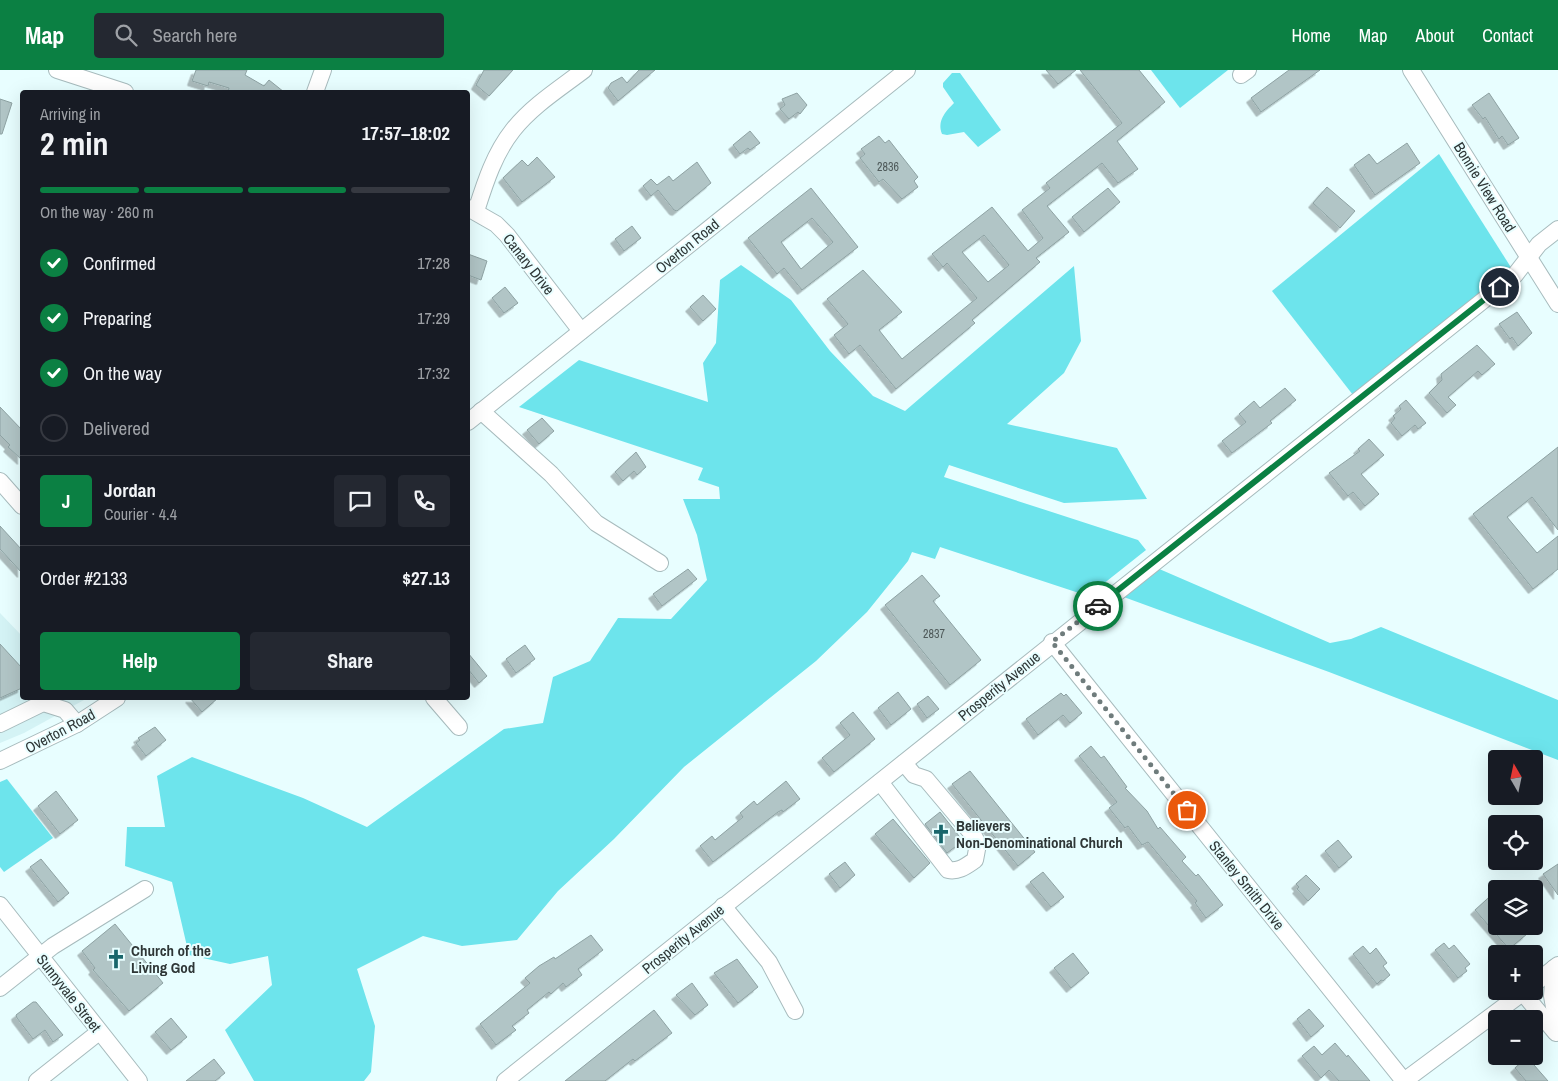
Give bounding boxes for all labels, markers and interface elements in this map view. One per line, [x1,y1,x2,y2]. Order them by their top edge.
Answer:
search box [94,13,444,58]
text: Map [25,19,64,51]
icon: search [112,21,140,49]
text: Search here [152,22,237,48]
text: Home [1291,23,1331,48]
text: Map [1359,23,1388,48]
text: About [1416,23,1454,48]
text: Contact [1482,23,1533,48]
text: Arriving in [40,103,101,125]
text: 17:57–18:02 [362,120,450,146]
text: 2 min [40,122,109,165]
street label: Bonnie View Road [1449,138,1521,236]
house number: 2836 [877,159,899,175]
text: On the way · 260 m [40,201,154,223]
street label: Overton Road [651,214,723,278]
street label: Canary Drive [498,229,560,299]
icon: check [40,249,68,277]
text: Confirmed [83,250,156,276]
text: 17:28 [417,252,450,274]
pin [1479,266,1521,308]
icon: home [1486,273,1514,301]
icon: check [40,304,68,332]
text: Preparing [83,305,151,331]
text: 17:29 [417,307,450,329]
icon: check [40,359,68,387]
text: On the way [83,360,162,386]
text: 17:32 [417,362,450,384]
text: Delivered [83,415,150,441]
button: chat [334,475,386,527]
button: phone [398,475,450,527]
text: Jordan [104,477,156,503]
text: J [62,488,70,514]
text: Courier · 4.4 [104,503,177,525]
text: Order #2133 [40,565,127,591]
text: $27.13 [402,565,450,591]
courier [1073,581,1123,631]
icon: car [1084,592,1112,620]
house number: 2837 [923,626,945,642]
button: Help [40,632,240,690]
button: Share [250,632,450,690]
street label: Prosperity Avenue [953,646,1045,726]
street label: Overton Road [21,704,99,758]
north arrow [1488,750,1542,805]
map controls [1488,750,1543,1065]
pin [1166,789,1208,831]
icon: bag [1173,796,1201,824]
place label: Believers Non-Denominational Church [956,815,1123,853]
button: locate [1488,815,1543,870]
church icon: Believers Non-Denominational Church [930,823,952,845]
street label: Stanley Smith Drive [1204,836,1290,934]
button: layers [1488,880,1543,935]
street label: Prosperity Avenue [637,899,729,979]
place label: Church of the Living God [131,940,211,978]
button: + [1488,945,1543,1000]
church icon: Church of the Living God [105,948,127,970]
street label: Sunnyvale Street [32,950,106,1037]
button: − [1488,1010,1543,1065]

